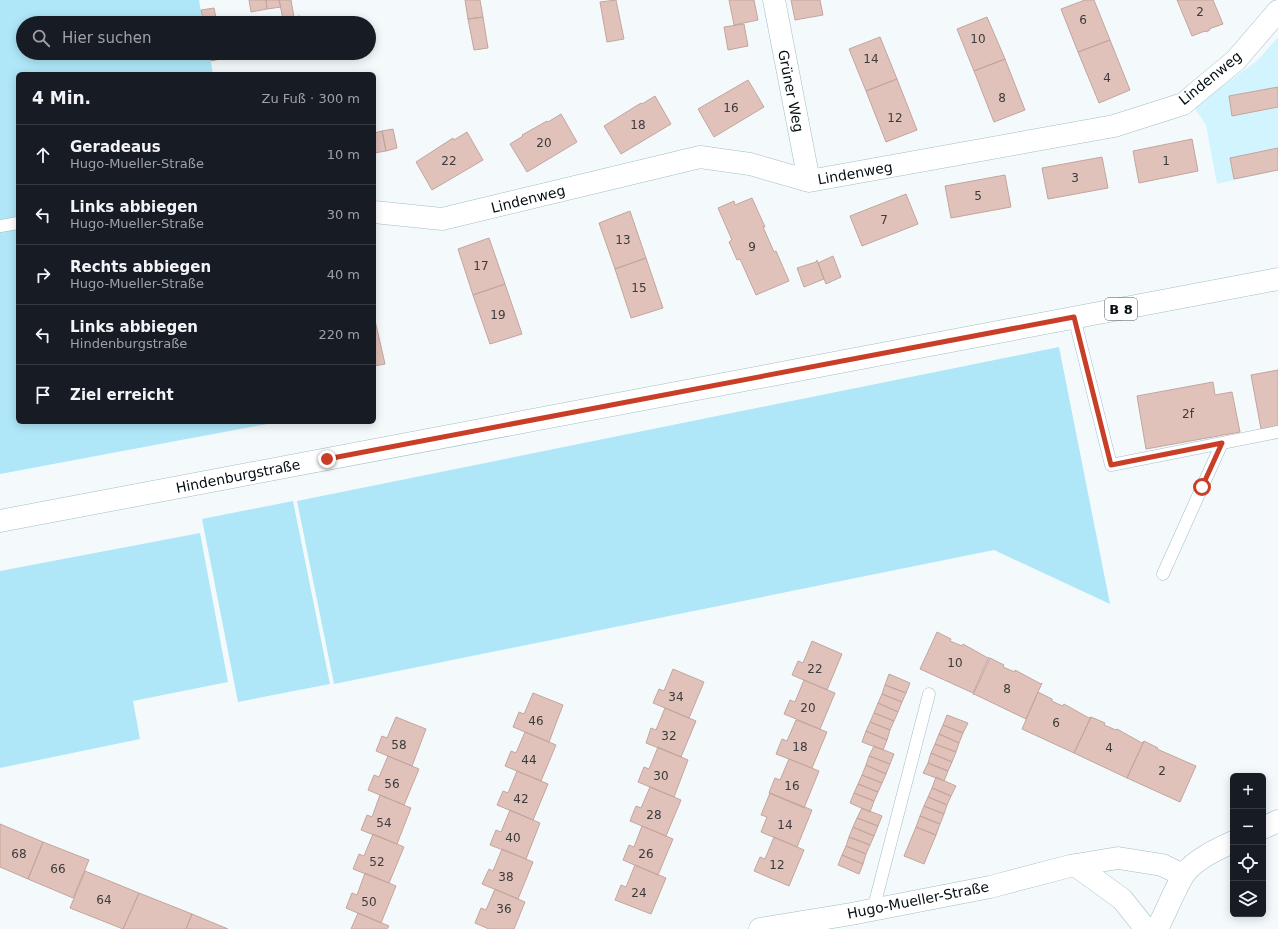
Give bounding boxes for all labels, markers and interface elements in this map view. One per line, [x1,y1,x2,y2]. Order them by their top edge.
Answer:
house number: 2 [1196,5,1204,19]
house number: 6 [1079,13,1087,27]
search box [16,16,376,60]
icon: search [30,27,52,49]
text: Hier suchen [62,29,151,47]
house number: 10 [970,32,986,46]
street label: Grüner Weg [775,48,807,134]
street label: Lindenweg [1175,48,1245,108]
house number: 14 [863,52,879,66]
house number: 4 [1103,71,1111,85]
text: 4 Min. [32,88,91,108]
text: Zu Fuß · 300 m [262,91,360,106]
house number: 8 [998,91,1006,105]
house number: 16 [723,101,739,115]
house number: 12 [887,111,903,125]
house number: 18 [630,118,646,132]
house number: 20 [536,136,552,150]
text: Geradeaus [70,138,161,156]
icon: ahead [32,144,54,166]
text: 10 m [327,147,360,162]
house number: 22 [441,154,457,168]
house number: 1 [1162,154,1170,168]
text: Hugo-Mueller-Straße [70,156,204,171]
street label: Lindenweg [816,159,894,187]
house number: 3 [1071,171,1079,185]
street label: Lindenweg [489,182,567,216]
house number: 5 [974,189,982,203]
text: Links abbiegen [70,198,198,216]
icon: left [32,204,54,226]
text: 30 m [327,207,360,222]
house number: 7 [880,213,888,227]
text: Hugo-Mueller-Straße [70,216,204,231]
house number: 13 [615,233,631,247]
house number: 9 [748,240,756,254]
text: Rechts abbiegen [70,258,211,276]
house number: 17 [473,259,489,273]
icon: right [32,264,54,286]
text: 40 m [327,267,360,282]
text: Hugo-Mueller-Straße [70,276,204,291]
house number: 15 [631,281,647,295]
road number: B 8 [1105,298,1137,320]
house number: 19 [490,308,506,322]
text: Links abbiegen [70,318,198,336]
icon: left [32,324,54,346]
text: 220 m [318,327,360,342]
text: Hindenburgstraße [70,336,187,351]
icon: arrive [32,384,54,406]
text: Ziel erreicht [70,386,174,404]
house number: 2f [1182,407,1195,421]
route end [318,450,336,468]
street label: Hindenburgstraße [174,456,302,496]
route start [1193,478,1211,496]
house number: 10 [947,656,963,670]
house number: 22 [807,662,823,676]
house number: 8 [1003,682,1011,696]
house number: 34 [668,690,684,704]
house number: 20 [800,701,816,715]
house number: 46 [528,714,544,728]
house number: 6 [1052,716,1060,730]
house number: 32 [661,729,677,743]
house number: 58 [391,738,407,752]
house number: 18 [792,740,808,754]
house number: 4 [1105,741,1113,755]
house number: 44 [521,753,537,767]
house number: 2 [1158,764,1166,778]
house number: 30 [653,769,669,783]
map controls [1230,773,1266,917]
button: + [1230,773,1266,809]
house number: 56 [384,777,400,791]
house number: 16 [784,779,800,793]
house number: 42 [513,792,529,806]
house number: 28 [646,808,662,822]
button: − [1230,809,1266,845]
house number: 54 [376,816,392,830]
house number: 14 [777,818,793,832]
house number: 40 [505,831,521,845]
button: locate [1230,845,1266,881]
house number: 68 [11,847,27,861]
house number: 26 [638,847,654,861]
house number: 52 [369,855,385,869]
house number: 12 [769,858,785,872]
house number: 66 [50,862,66,876]
house number: 38 [498,870,514,884]
street label: Hugo-Mueller-Straße [846,878,990,922]
button: layers [1230,881,1266,917]
house number: 24 [631,886,647,900]
house number: 64 [96,893,112,907]
house number: 50 [361,895,377,909]
house number: 36 [496,902,512,916]

